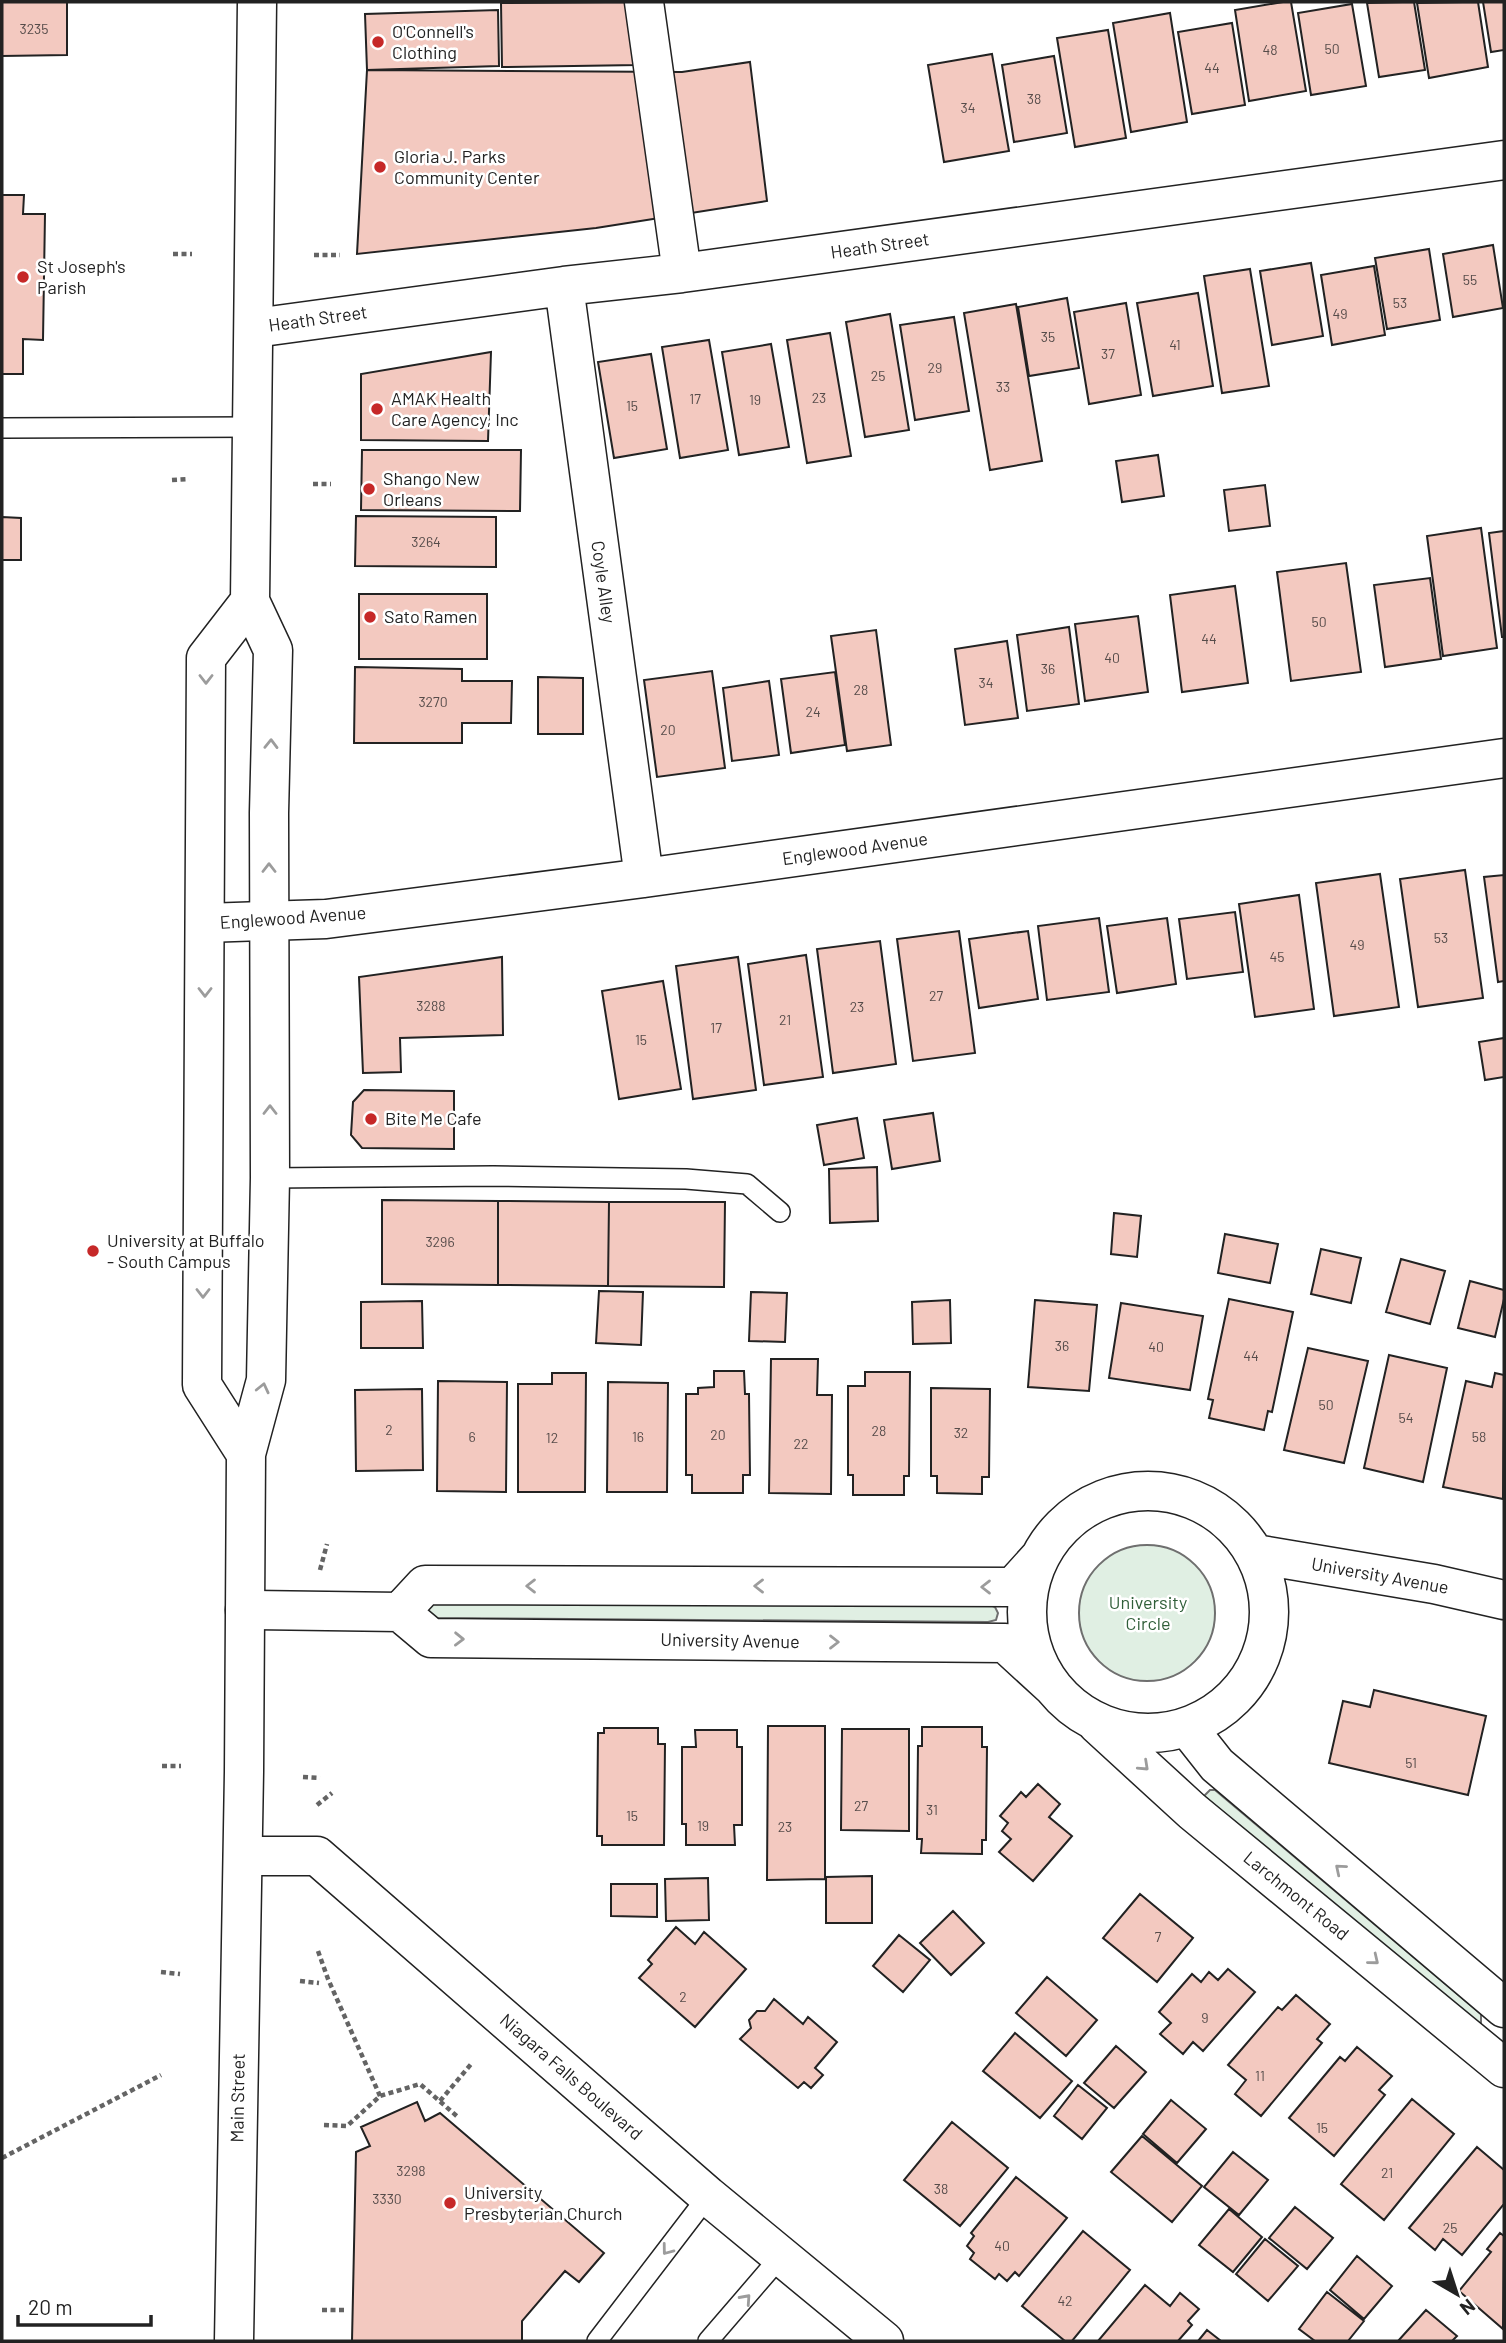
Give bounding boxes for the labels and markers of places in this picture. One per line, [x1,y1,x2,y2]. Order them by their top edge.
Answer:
place label: O'Connell's Clothing [392,20,474,63]
marker: O'Connell's Clothing [370,34,386,50]
place label: Gloria J. Parks Community Center [394,145,540,188]
marker: Gloria J. Parks Community Center [372,159,388,175]
place label: St Joseph's Parish [37,255,126,298]
marker: St Joseph's Parish [15,269,31,285]
place label: AMAK Health Care Agency, Inc [391,387,519,430]
marker: AMAK Health Care Agency, Inc [369,401,385,417]
place label: Shango New Orleans [383,467,480,510]
marker: Shango New Orleans [361,481,377,497]
place label: Sato Ramen [384,605,478,627]
marker: Sato Ramen [362,609,378,625]
place label: Bite Me Cafe [385,1107,482,1129]
marker: Bite Me Cafe [363,1111,379,1127]
place label: University at Buffalo - South Campus [107,1229,265,1272]
marker: University at Buffalo - South Campus [85,1243,101,1259]
place label: University Presbyterian Church [464,2181,623,2224]
marker: University Presbyterian Church [442,2195,458,2211]

